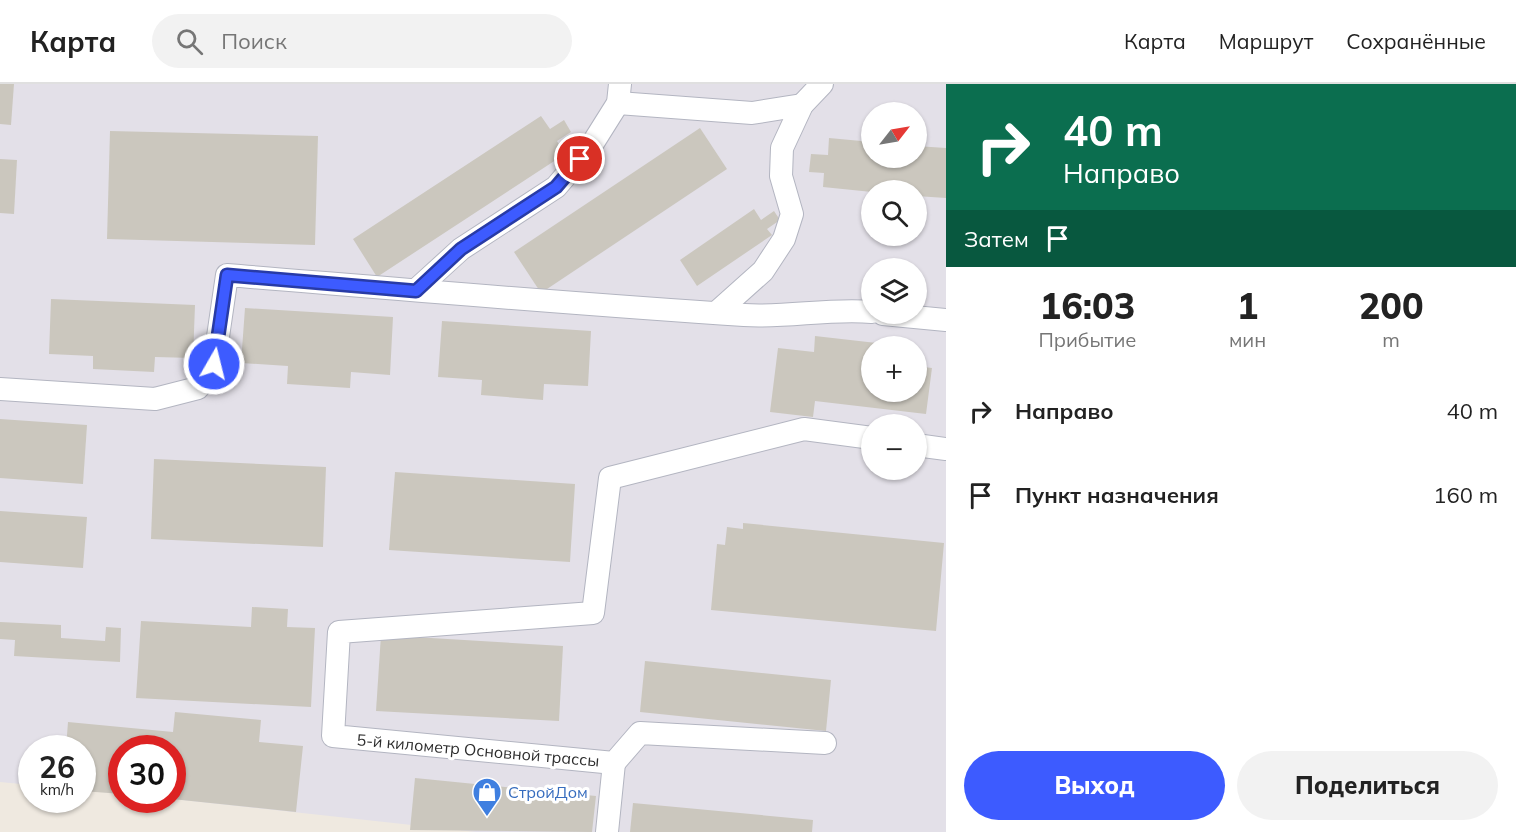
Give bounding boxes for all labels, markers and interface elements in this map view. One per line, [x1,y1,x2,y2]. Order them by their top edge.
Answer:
search box [152,14,572,68]
text: Карта [30,24,116,59]
icon: search [173,25,206,58]
text: Поиск [221,27,287,55]
text: Карта [1124,28,1186,54]
text: Маршрут [1219,28,1313,54]
text: Сохранённые [1346,28,1486,54]
north arrow [861,102,927,168]
map controls [861,102,927,480]
text: 40 m [1063,104,1163,157]
icon: right [964,108,1042,186]
pin [554,133,605,184]
icon: arrive [563,142,596,175]
text: Направо [1063,156,1180,190]
button: search [861,180,927,246]
icon: arrive [1041,222,1074,255]
text: Затем [964,225,1029,253]
button: layers [861,258,927,324]
text: 16:03 [1040,283,1135,328]
text: 1 [1237,283,1258,328]
text: 200 [1359,283,1424,328]
text: Прибытие [1038,327,1136,352]
text: мин [1229,327,1266,352]
text: m [1382,327,1400,352]
position arrow [182,332,246,396]
button: + [861,336,927,402]
icon: right [964,395,997,428]
text: Направо [1015,397,1113,425]
text: 40 m [1447,397,1498,425]
button: − [861,414,927,480]
icon: arrive [964,479,997,512]
text: Пункт назначения [1015,481,1219,509]
text: 160 m [1433,481,1498,509]
street label: 5-й километр Основной трассы [356,729,600,771]
speed limit sign: 30 [108,735,186,813]
text: 26 [39,748,75,786]
button: Выход [964,751,1225,820]
button: Поделиться [1237,751,1498,820]
shop icon: СтройДом [471,776,503,818]
text: km/h [40,780,74,799]
place label: СтройДом [508,782,588,802]

